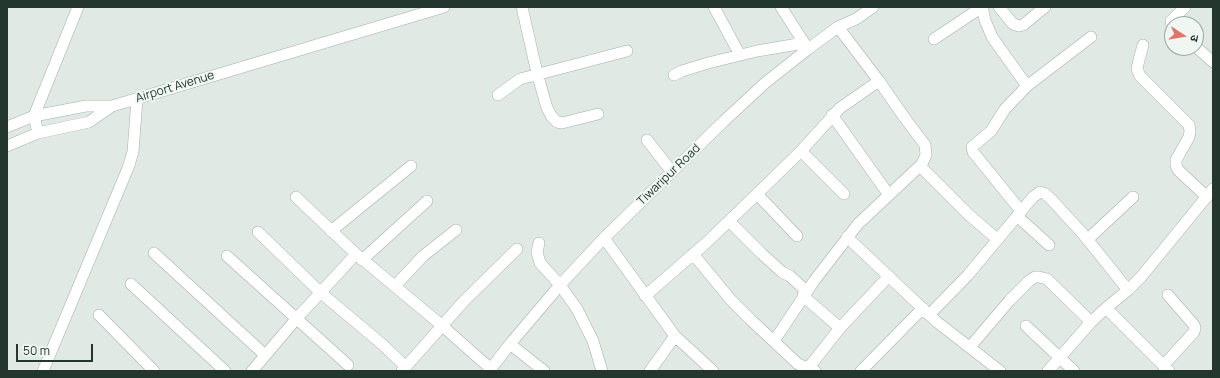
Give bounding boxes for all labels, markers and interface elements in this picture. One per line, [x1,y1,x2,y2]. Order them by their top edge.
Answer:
north arrow [1164,16,1204,56]
text: उ [1187,34,1203,43]
street label: Airport Avenue [134,68,216,106]
street label: Tiwaripur Road [635,141,703,209]
scale bar [18,336,95,362]
text: 50 m [23,342,50,359]

